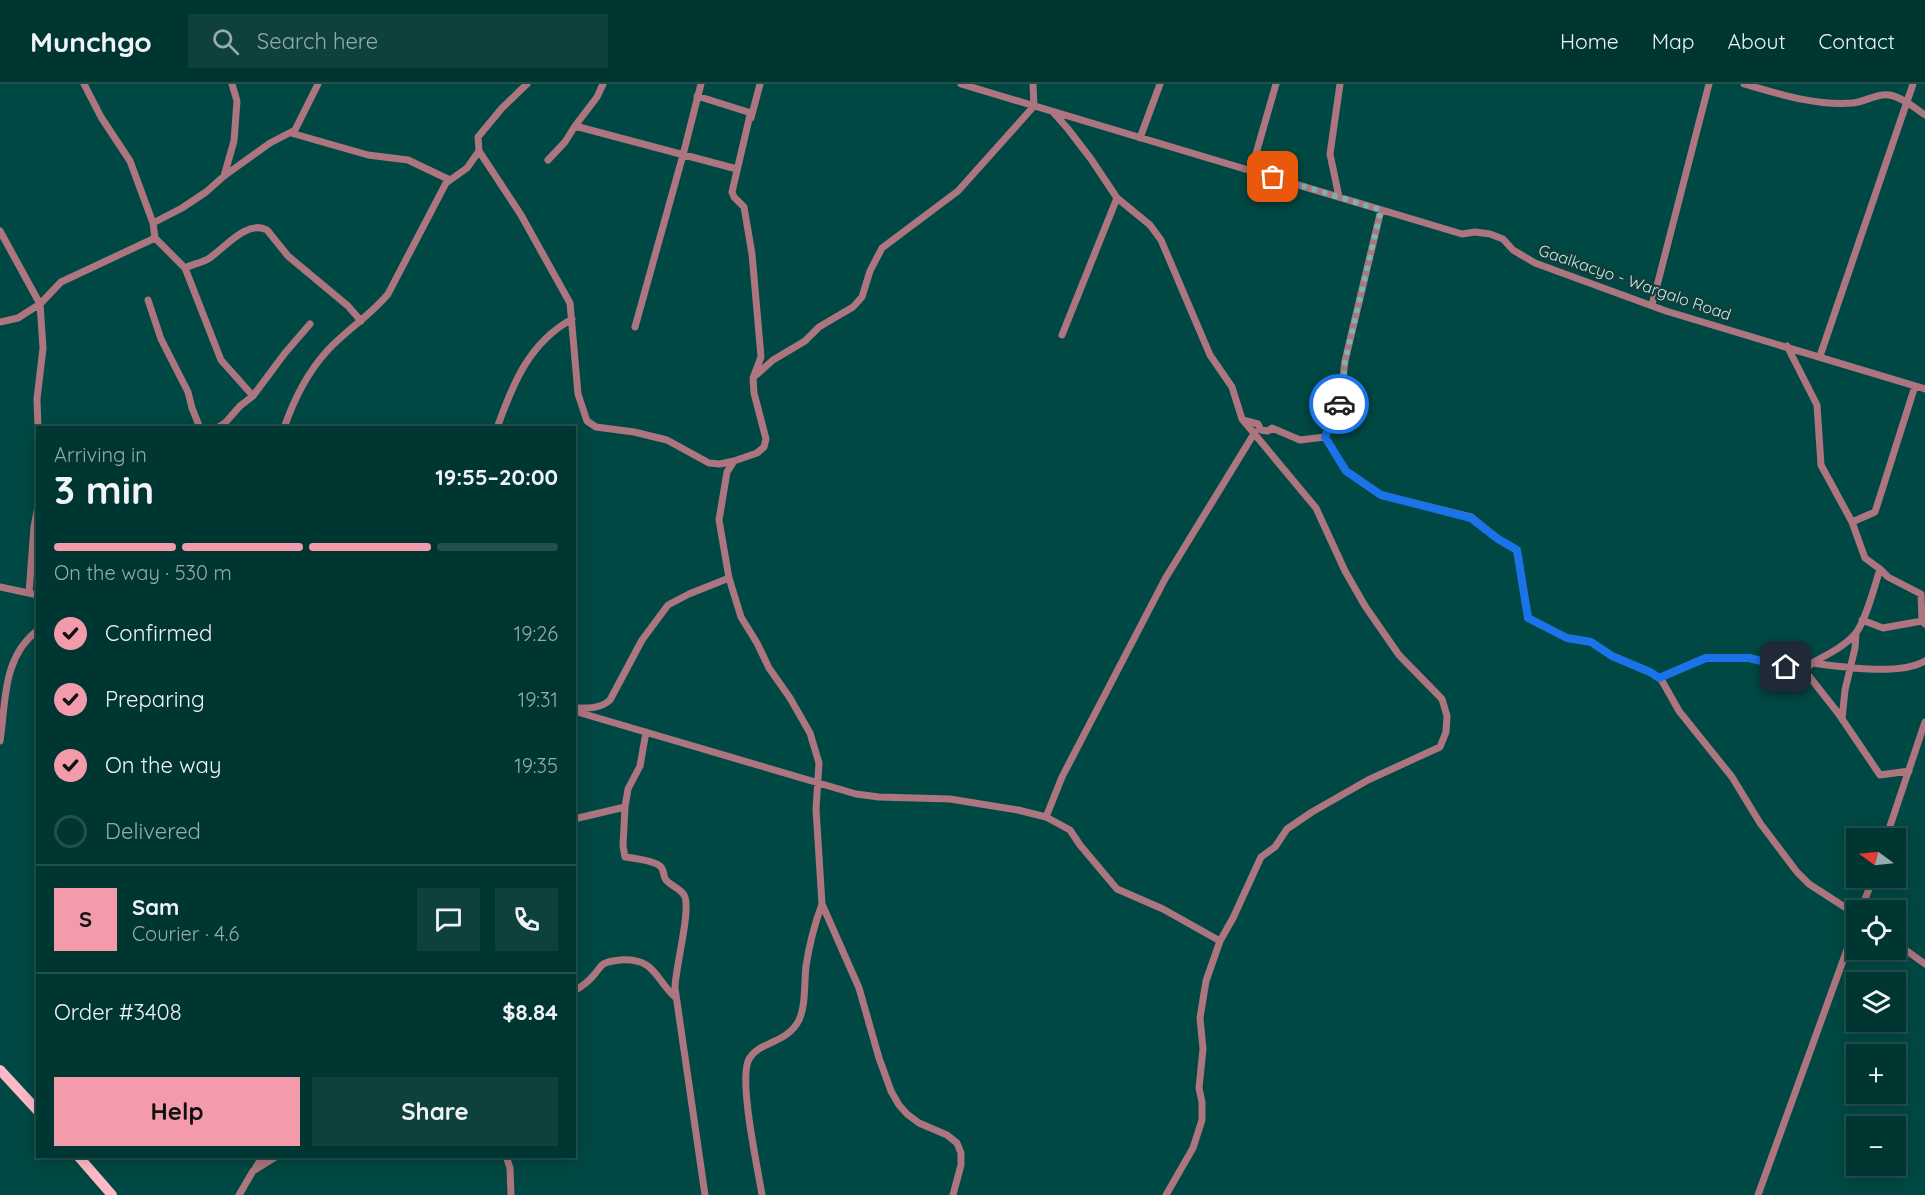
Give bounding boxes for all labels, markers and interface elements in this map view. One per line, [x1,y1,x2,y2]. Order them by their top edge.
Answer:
search box [188,14,608,68]
text: Munchgo [30,24,152,59]
icon: search [209,25,242,58]
text: Search here [257,27,378,55]
text: Home [1560,28,1619,54]
text: Map [1652,28,1695,54]
text: About [1728,28,1786,54]
text: Contact [1819,28,1895,54]
pin [1247,151,1298,202]
icon: bag [1256,160,1289,193]
street label: Gaalkacyo - Wargalo Road [1536,240,1734,324]
courier [1309,374,1369,434]
icon: car [1323,388,1356,421]
text: Arriving in [54,442,147,467]
text: 19:55–20:00 [435,463,558,491]
text: 3 min [54,465,154,514]
text: On the way · 530 m [54,560,232,585]
icon: check [54,617,87,650]
text: Confirmed [105,619,212,647]
text: 19:26 [514,621,558,646]
pin [1760,641,1811,692]
icon: home [1769,650,1802,683]
icon: check [54,683,87,716]
text: Preparing [105,685,205,713]
text: 19:31 [518,687,558,712]
icon: check [54,749,87,782]
text: On the way [105,751,221,779]
text: 19:35 [514,753,558,778]
text: Delivered [105,817,201,845]
north arrow [1846,828,1906,888]
map controls [1846,828,1906,1176]
button: chat [417,888,480,951]
button: phone [495,888,558,951]
text: Sam [132,893,179,921]
button: locate [1846,900,1906,960]
text: S [79,905,92,933]
text: Courier · 4.6 [132,921,239,946]
button: layers [1846,972,1906,1032]
text: Order #3408 [54,998,182,1026]
text: $8.84 [502,998,558,1026]
button: + [1846,1044,1906,1104]
button: Help [54,1077,300,1146]
button: Share [312,1077,558,1146]
button: − [1846,1116,1906,1176]

